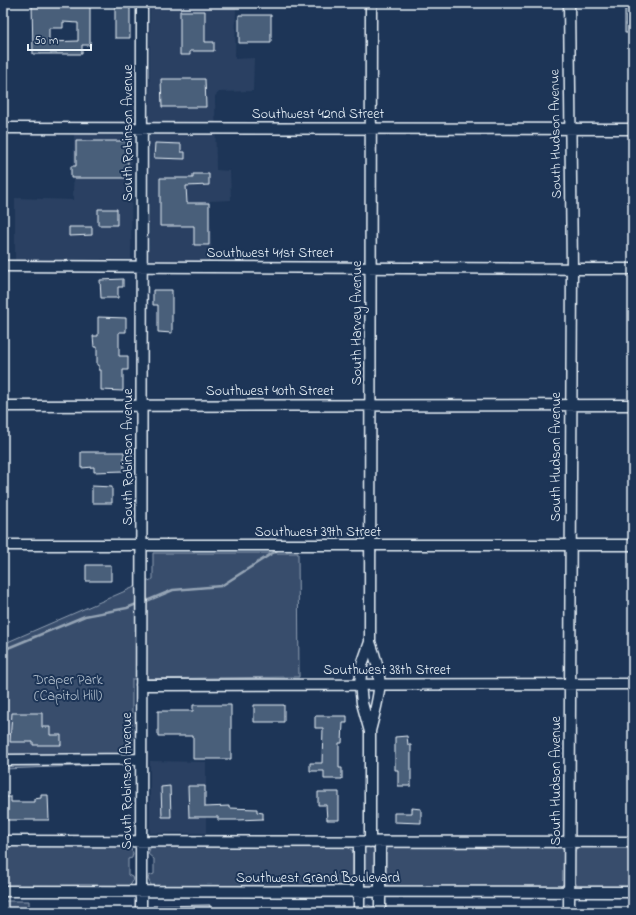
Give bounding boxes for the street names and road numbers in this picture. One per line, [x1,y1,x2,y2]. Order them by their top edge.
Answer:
street label: South Robinson Avenue [118,64,139,202]
street label: South Hudson Avenue [544,68,568,199]
street label: Southwest 42nd Street [252,104,385,125]
street label: Southwest 41st Street [206,243,334,264]
street label: South Harvey Avenue [347,260,369,385]
street label: Southwest 40th Street [206,381,334,402]
street label: South Robinson Avenue [118,388,139,526]
street label: South Hudson Avenue [546,391,567,522]
street label: Southwest 39th Street [255,522,382,543]
street label: Southwest 38th Street [323,660,451,681]
street label: South Robinson Avenue [117,712,138,850]
street label: South Hudson Avenue [546,715,567,846]
street label: Southwest Grand Boulevard [236,868,400,889]

